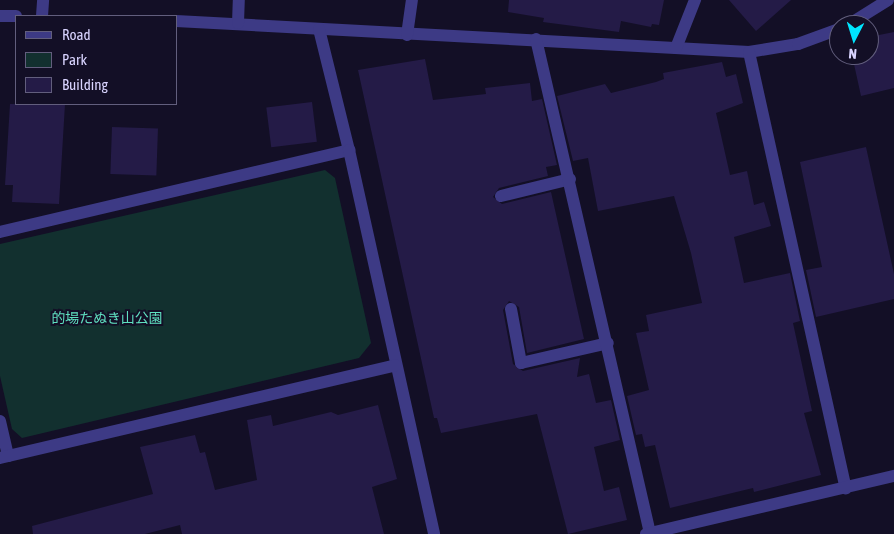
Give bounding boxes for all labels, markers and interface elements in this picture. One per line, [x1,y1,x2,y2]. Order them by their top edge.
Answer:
legend [15,15,178,105]
north arrow [829,15,879,65]
text: Road [62,26,91,43]
text: N [848,46,858,62]
text: Park [62,51,87,68]
text: Building [62,76,108,93]
park label: 的場たぬき山公園 [51,310,163,326]

